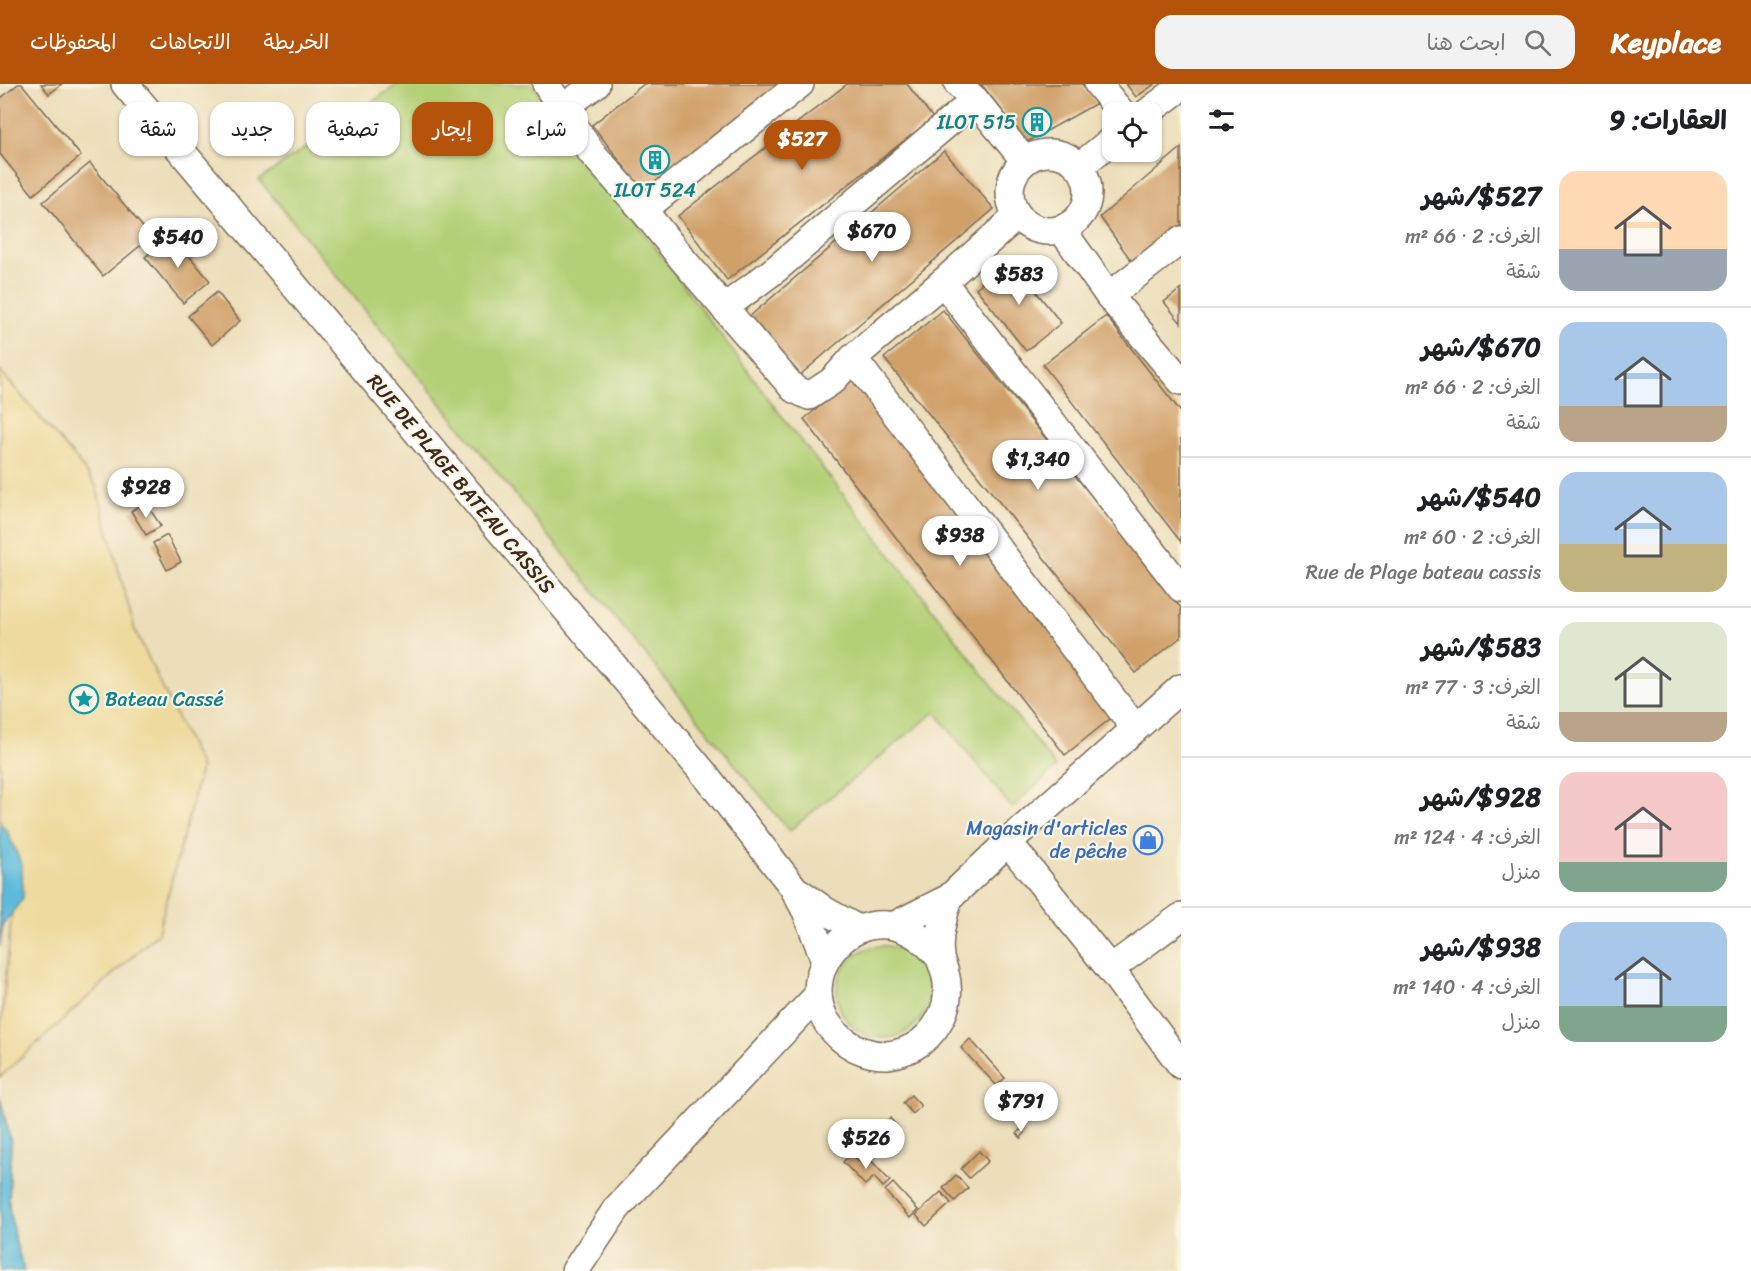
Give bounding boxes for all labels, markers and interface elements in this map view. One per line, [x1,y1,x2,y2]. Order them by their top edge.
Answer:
search box [1155,15,1575,69]
text: Keyplace [1611,18,1721,67]
text: المحفوظات [30,23,116,61]
text: الاتجاهات [149,23,231,61]
text: الخريطة [264,23,329,61]
text: ابحث هنا [1426,23,1506,62]
icon: search [1521,26,1554,59]
text: العقارات: 9 [1609,97,1727,143]
chip: شقة [119,102,198,156]
chip: جديد [210,102,294,156]
chip: تصفية [306,102,400,156]
chip: إيجار [412,102,493,156]
chip: شراء [505,102,588,156]
map controls [1102,102,1162,162]
button: locate [1102,102,1162,162]
icon: filters [1205,104,1238,137]
place label: ILOT 515 [936,105,1016,140]
building icon: ILOT 515 [1021,106,1053,138]
pin: $527 [766,120,838,171]
text: $527 [778,122,826,157]
building icon: ILOT 524 [639,144,671,176]
place label: ILOT 524 [613,173,696,208]
text: $527/شهر [1422,173,1541,219]
icon: home [1607,195,1679,267]
pin: $670 [836,212,908,263]
text: $670 [848,214,896,249]
pin: $540 [142,218,214,269]
text: الغرف: 2 · 66 m² [1405,219,1541,254]
text: $540 [153,220,203,255]
text: شقة [1506,254,1541,289]
pin: $583 [983,255,1055,306]
text: $583 [995,257,1043,292]
text: $670/شهر [1421,324,1541,370]
icon: home [1607,346,1679,418]
street label: RUE DE PLAGE BATEAU CASSIS [358,366,564,602]
text: الغرف: 2 · 66 m² [1405,370,1541,405]
text: شقة [1506,405,1541,440]
pin: $1,340 [989,440,1087,491]
text: $1,340 [1006,442,1070,477]
pin: $928 [110,468,182,519]
text: $928 [121,470,171,505]
text: $540/شهر [1419,474,1541,520]
icon: home [1607,496,1679,568]
pin: $938 [924,516,996,567]
text: $938 [936,518,984,553]
text: الغرف: 2 · 60 m² [1404,520,1541,555]
text: Rue de Plage bateau cassis [1306,555,1541,590]
text: $583/شهر [1422,624,1541,670]
icon: home [1607,646,1679,718]
text: الغرف: 3 · 77 m² [1406,670,1541,705]
place label: Bateau Cassé [105,682,224,717]
place icon: Bateau Cassé [68,683,100,715]
text: شقة [1506,705,1541,740]
text: $928/شهر [1421,774,1541,820]
icon: home [1607,796,1679,868]
place label: Magasin d'articles de pêche [966,811,1128,869]
text: الغرف: 4 · 124 m² [1394,820,1541,855]
shop icon: Magasin d'articles de pêche [1132,824,1164,856]
text: منزل [1502,855,1541,890]
text: $938/شهر [1421,924,1541,970]
icon: home [1607,946,1679,1018]
text: الغرف: 4 · 140 m² [1393,970,1541,1005]
text: منزل [1502,1005,1541,1040]
pin: $791 [985,1082,1057,1133]
text: $791 [998,1084,1044,1119]
pin: $526 [830,1119,902,1170]
text: $526 [842,1121,890,1156]

